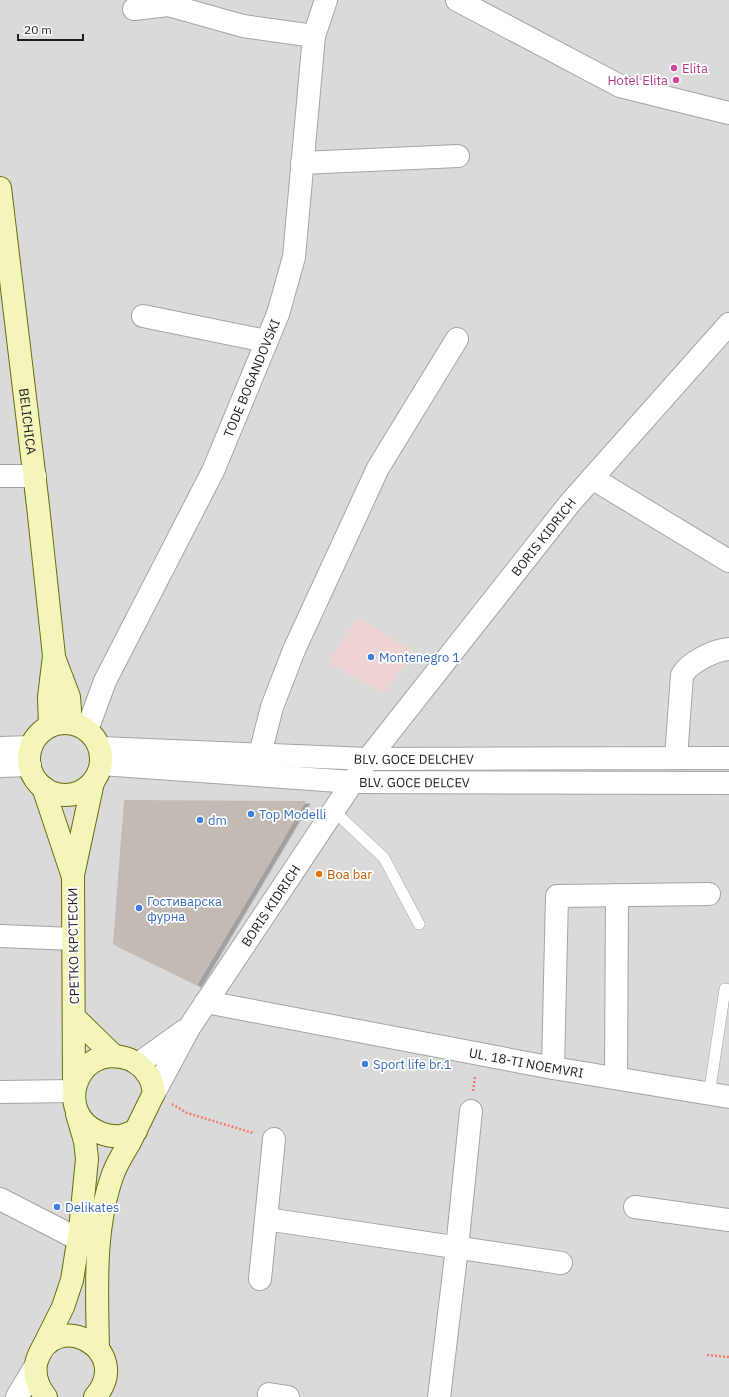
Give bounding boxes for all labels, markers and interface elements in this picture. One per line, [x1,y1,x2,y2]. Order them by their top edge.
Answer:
scale bar [18,16,83,42]
text: 20 m [24,22,52,37]
place label: Elita [682,60,708,77]
marker: Elita [669,63,679,73]
place label: Hotel Elita [607,72,668,89]
marker: Hotel Elita [671,75,681,85]
street label: TODE BOGANDOVSKI [220,316,284,440]
street label: BELICHICA [15,387,40,456]
street label: BORIS KIDRICH [508,495,580,580]
place label: Montenegro 1 [379,649,460,666]
marker: Montenegro 1 [366,652,376,662]
street label: BLV. GOCE DELCHEV [353,750,474,768]
street label: BLV. GOCE DELCEV [359,774,470,791]
place label: Top Modelli [259,806,326,823]
marker: Top Modelli [246,809,256,819]
place label: dm [208,812,227,829]
marker: dm [195,815,205,825]
street label: BORIS KIDRICH [238,862,304,950]
place label: Boa bar [327,866,372,883]
marker: Boa bar [314,869,324,879]
street label: СРЕТКО КРСТЕСКИ [64,887,83,1005]
place label: Гостиварска фурна [147,893,222,925]
marker: Гостиварска фурна [134,903,144,913]
street label: UL. 18-TI NOEMVRI [468,1044,585,1082]
place label: Sport life br.1 [373,1056,452,1073]
marker: Sport life br.1 [360,1059,370,1069]
place label: Delikates [65,1199,119,1216]
marker: Delikates [52,1202,62,1212]

